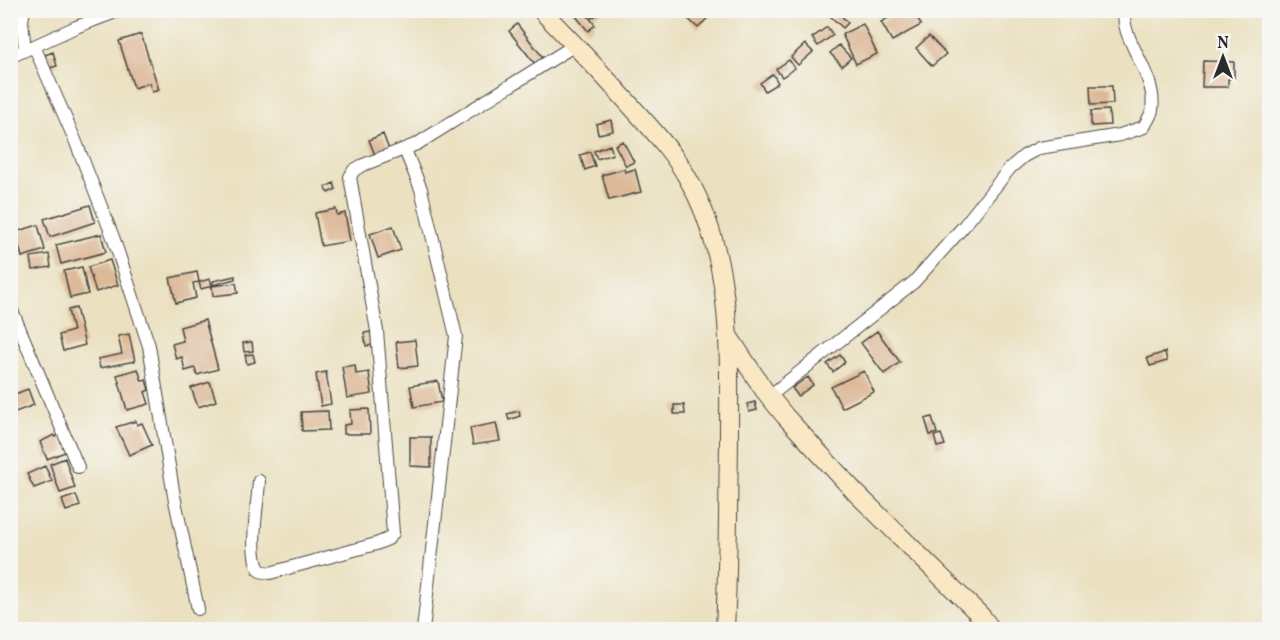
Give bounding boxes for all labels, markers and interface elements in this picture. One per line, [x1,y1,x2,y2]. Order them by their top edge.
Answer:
north arrow [1193,27,1253,87]
text: N [1217,33,1229,55]

